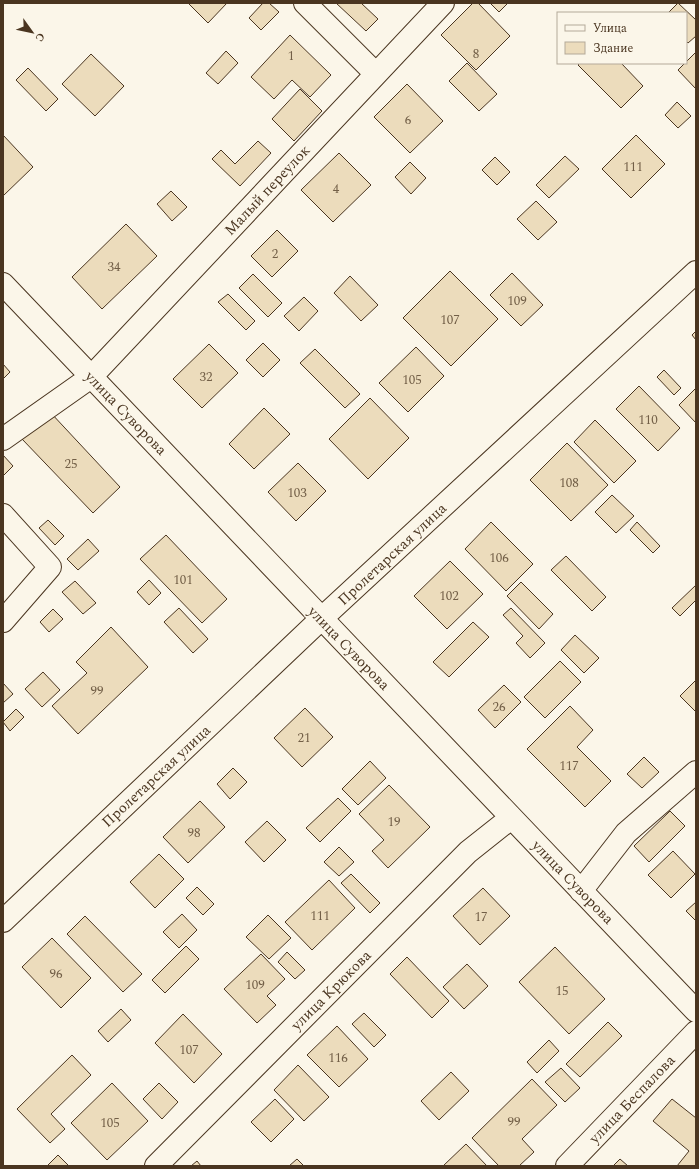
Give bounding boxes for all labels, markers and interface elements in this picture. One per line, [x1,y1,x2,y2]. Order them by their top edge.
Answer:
north arrow [12,12,52,52]
legend [557,12,687,64]
text: Улица [593,19,627,38]
text: С [31,29,49,45]
text: Здание [593,39,633,58]
house number: 8 [473,44,479,64]
house number: 1 [288,46,294,66]
house number: 6 [405,110,412,130]
street label: Малый переулок [219,140,316,241]
house number: 111 [623,157,643,177]
house number: 4 [333,179,340,199]
house number: 2 [272,244,278,264]
house number: 34 [108,257,121,277]
house number: 109 [507,291,527,311]
house number: 107 [440,310,460,330]
street label: улица Суворова [79,365,173,461]
house number: 32 [200,367,213,387]
house number: 105 [402,370,422,390]
house number: 110 [638,410,658,430]
house number: 25 [65,454,78,474]
house number: 108 [559,473,579,493]
house number: 103 [287,483,307,503]
street label: Пролетарская улица [333,497,453,611]
house number: 106 [489,548,509,568]
house number: 101 [173,570,193,590]
house number: 102 [439,586,459,606]
street label: улица Суворова [302,600,396,696]
house number: 99 [91,681,104,701]
house number: 26 [493,697,506,717]
street label: Пролетарская улица [97,719,217,833]
house number: 21 [298,728,311,748]
house number: 117 [559,756,579,776]
house number: 19 [388,812,401,832]
house number: 98 [188,823,201,843]
street label: улица Суворова [526,834,620,930]
house number: 111 [310,906,330,926]
house number: 17 [475,907,488,927]
street label: улица Крюкова [285,944,377,1037]
house number: 96 [50,964,63,984]
house number: 109 [245,975,265,995]
house number: 15 [556,981,569,1001]
house number: 107 [179,1040,199,1060]
house number: 116 [328,1048,348,1068]
street label: улица Беспалова [583,1049,681,1150]
house number: 99 [508,1112,521,1132]
house number: 105 [100,1113,120,1133]

